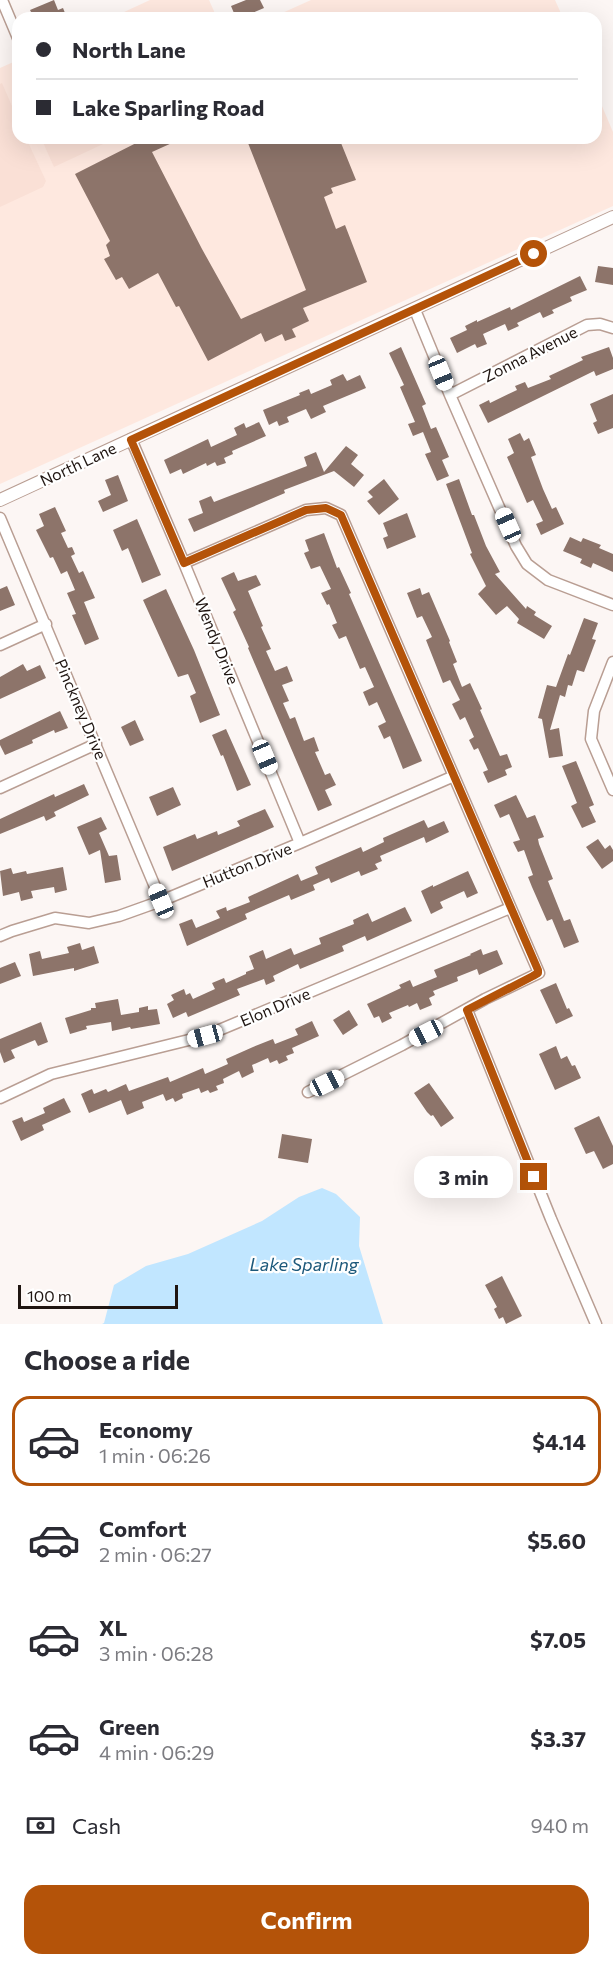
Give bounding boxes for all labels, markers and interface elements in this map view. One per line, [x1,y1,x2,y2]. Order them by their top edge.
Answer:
text: North Lane [72,36,186,63]
text: Lake Sparling Road [72,94,264,121]
route start [520,240,547,267]
street label: Zonna Avenue [479,322,580,385]
car [426,353,456,393]
street label: North Lane [37,438,119,489]
car [492,505,524,545]
street label: Wendy Drive [191,595,244,687]
street label: Pinckney Drive [52,656,111,762]
car [250,737,280,777]
street label: Hutton Drive [200,838,294,891]
car [146,881,176,921]
street label: Elon Drive [237,983,313,1030]
car [406,1017,446,1049]
car [185,1023,225,1049]
car [307,1067,347,1099]
callout: 3 min [414,1156,513,1198]
route end [520,1163,547,1190]
text: 3 min [438,1165,489,1189]
water label: Lake Sparling [249,1253,360,1275]
scale bar [18,1282,178,1310]
text: 100 m [27,1286,72,1305]
text: Choose a ride [24,1343,190,1376]
icon: car [27,1414,81,1468]
text: Economy [99,1416,193,1443]
text: $4.14 [532,1428,586,1455]
text: 1 min · 06:26 [99,1443,211,1467]
icon: car [27,1513,81,1567]
text: Comfort [99,1515,187,1542]
text: $5.60 [527,1527,586,1554]
text: 2 min · 06:27 [99,1542,212,1566]
icon: car [27,1612,81,1666]
text: XL [99,1614,127,1641]
text: $7.05 [530,1626,586,1653]
text: 3 min · 06:28 [99,1641,214,1665]
icon: car [27,1711,81,1765]
text: Green [99,1713,160,1740]
text: $3.37 [530,1725,586,1752]
text: 4 min · 06:29 [99,1740,214,1764]
icon: cash [24,1809,57,1842]
text: Cash [72,1812,121,1839]
text: 940 m [531,1813,589,1837]
button: Confirm [24,1885,589,1954]

